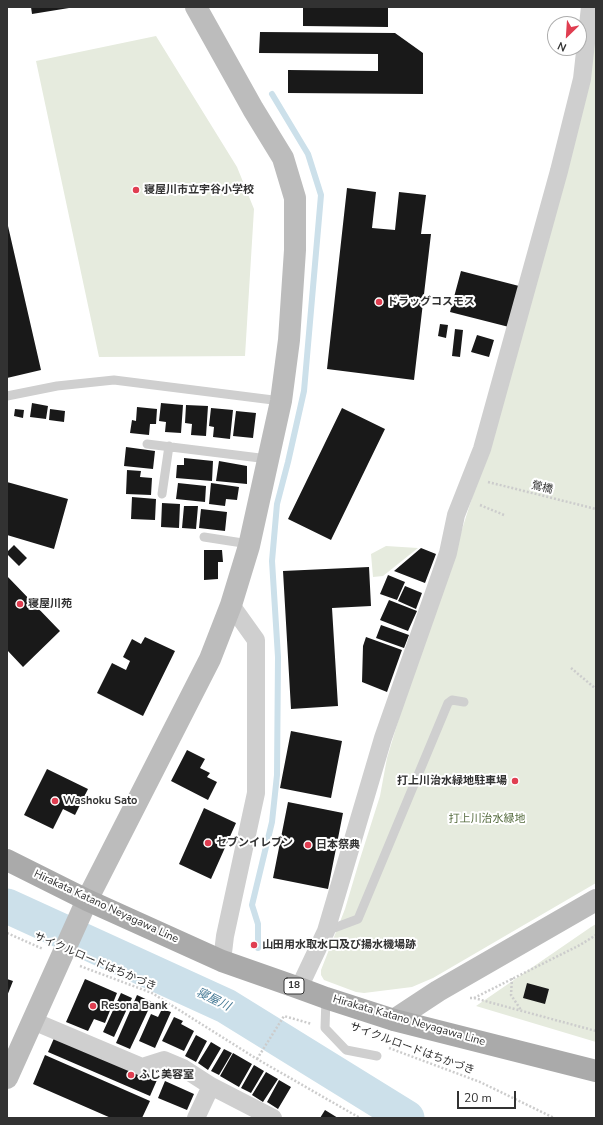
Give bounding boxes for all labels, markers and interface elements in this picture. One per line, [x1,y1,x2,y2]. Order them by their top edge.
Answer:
north arrow [547,16,587,56]
text: N [555,38,569,55]
place label: 寝屋川市立宇谷小学校 [144,183,254,197]
marker: 寝屋川市立宇谷小学校 [131,185,141,195]
place label: ドラッグコスモス [387,295,475,309]
marker: ドラッグコスモス [374,297,384,307]
street label: 鶯橋 [530,479,554,497]
place label: 寝屋川苑 [28,597,72,611]
marker: 寝屋川苑 [15,599,25,609]
place label: 打上川治水緑地駐車場 [397,774,507,788]
marker: 打上川治水緑地駐車場 [510,776,520,786]
place label: Washoku Sato [63,794,137,808]
marker: Washoku Sato [50,796,60,806]
park label: 打上川治水緑地 [449,812,525,826]
place label: セブンイレブン [216,836,293,850]
marker: セブンイレブン [203,838,213,848]
place label: 日本祭典 [316,838,360,852]
marker: 日本祭典 [303,840,313,850]
street label: Hirakata Katano Neyagawa Line [32,868,180,946]
street label: サイクルロードはちかづき [32,930,158,994]
place label: 山田用水取水口及び揚水機場跡 [262,938,416,952]
marker: 山田用水取水口及び揚水機場跡 [249,940,259,950]
road number: 18 [284,978,304,994]
water label: 寝屋川 [194,986,232,1014]
street label: Hirakata Katano Neyagawa Line [331,993,487,1049]
place label: Resona Bank [101,999,167,1013]
marker: Resona Bank [88,1001,98,1011]
street label: サイクルロードはちかづき [348,1020,476,1078]
place label: ふじ美容室 [139,1068,194,1082]
marker: ふじ美容室 [126,1070,136,1080]
scale bar [459,1083,518,1109]
text: 20 m [464,1090,492,1106]

